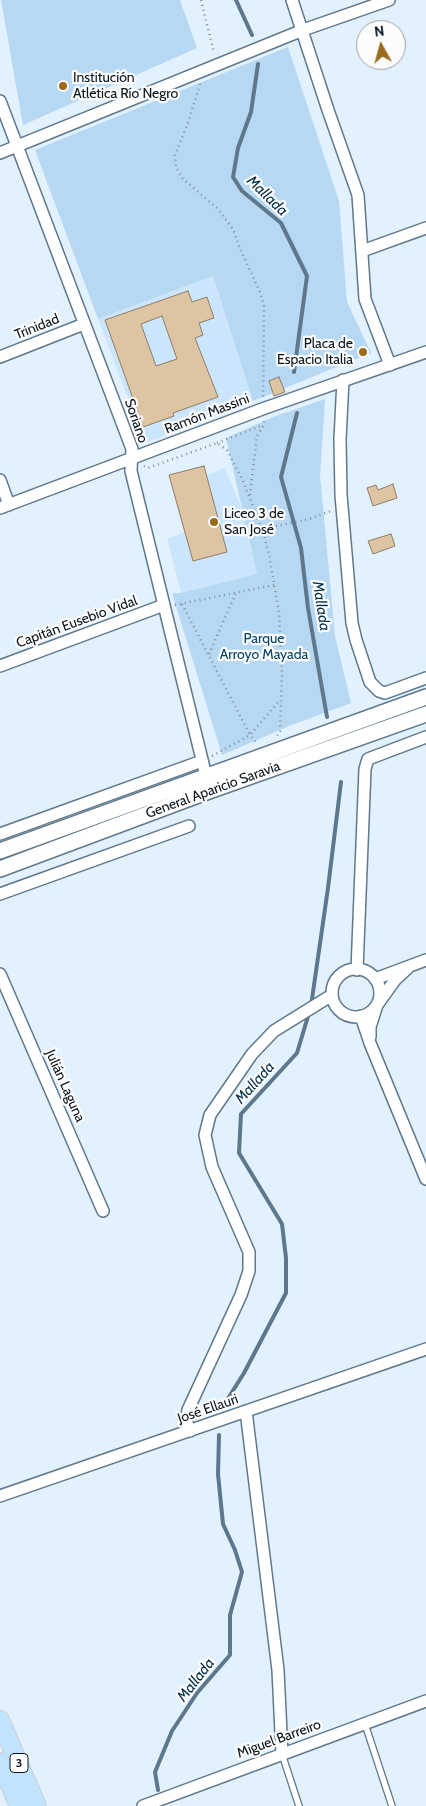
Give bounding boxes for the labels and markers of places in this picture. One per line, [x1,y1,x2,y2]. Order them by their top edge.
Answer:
place label: Institución Atlética Río Negro [73,70,178,102]
marker: Institución Atlética Río Negro [57,80,69,92]
place label: Placa de Espacio Italia [277,336,353,368]
marker: Placa de Espacio Italia [357,346,369,358]
place label: Liceo 3 de San José [224,506,284,538]
marker: Liceo 3 de San José [208,516,220,528]

